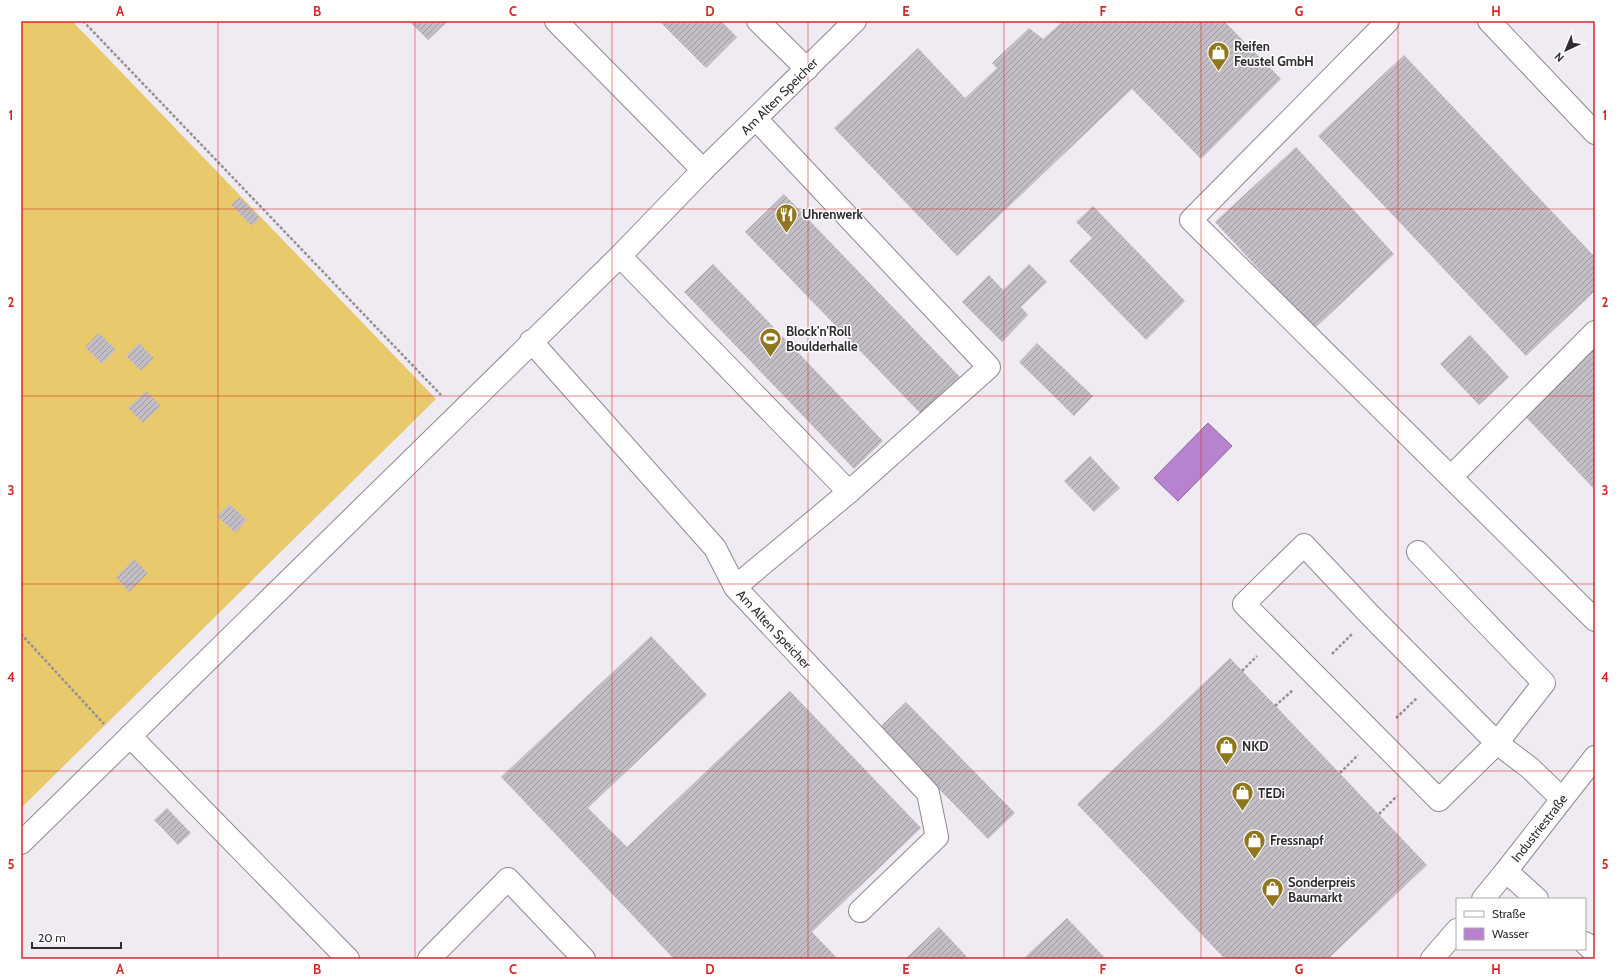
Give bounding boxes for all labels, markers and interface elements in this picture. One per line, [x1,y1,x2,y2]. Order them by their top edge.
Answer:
text: A [116,3,125,19]
text: B [313,3,321,19]
text: C [509,3,517,19]
text: D [705,3,715,19]
text: E [902,3,910,19]
text: F [1100,3,1107,19]
text: G [1295,3,1304,19]
text: H [1491,3,1501,19]
north arrow [1546,30,1586,70]
place label: Reifen Feustel GmbH [1234,38,1314,69]
shop icon: Reifen Feustel GmbH [1205,40,1231,73]
text: N [1551,49,1567,65]
street label: Am Alten Speicher [737,54,821,138]
text: 1 [9,107,13,123]
text: 1 [1603,107,1607,123]
restaurant icon: Uhrenwerk [773,201,799,234]
place label: Uhrenwerk [802,206,864,222]
text: 2 [8,294,15,310]
text: 2 [1602,294,1609,310]
place label: Block'n'Roll Boulderhalle [786,323,858,354]
sports icon: Block'n'Roll Boulderhalle [757,325,783,358]
text: 3 [7,482,15,498]
text: 3 [1601,482,1609,498]
street label: Am Alten Speicher [733,586,815,673]
text: 4 [7,669,15,685]
text: 4 [1601,669,1609,685]
shop icon: NKD [1213,733,1239,766]
place label: NKD [1242,738,1269,754]
shop icon: TEDi [1229,780,1255,813]
place label: TEDi [1258,785,1285,801]
street label: Industriestraße [1507,791,1571,865]
shop icon: Fressnapf [1242,827,1268,860]
place label: Fressnapf [1270,832,1324,848]
text: 5 [8,856,15,872]
text: 5 [1602,856,1609,872]
place label: Sonderpreis Baumarkt [1288,874,1356,905]
shop icon: Sonderpreis Baumarkt [1260,876,1286,909]
legend [1456,898,1586,950]
text: Straße [1492,906,1525,921]
scale bar [32,924,121,950]
text: Wasser [1492,926,1529,941]
text: 20 m [38,930,66,945]
text: A [116,961,125,977]
text: B [313,961,321,977]
text: C [509,961,517,977]
text: D [705,961,715,977]
text: E [902,961,910,977]
text: F [1100,961,1107,977]
text: G [1295,961,1304,977]
text: H [1491,961,1501,977]

